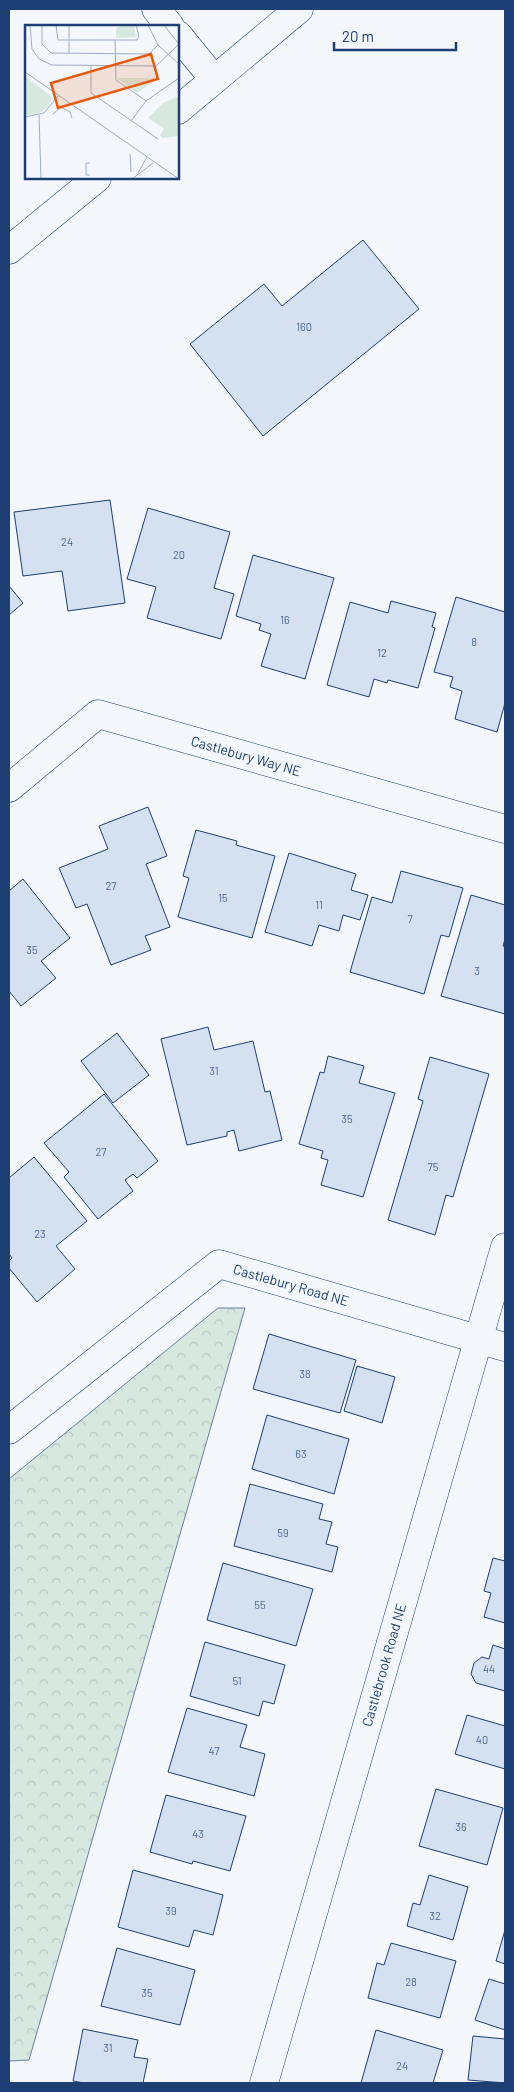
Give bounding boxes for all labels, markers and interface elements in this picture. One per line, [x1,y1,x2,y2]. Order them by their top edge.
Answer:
scale bar [334,20,456,52]
inset map [25,25,179,179]
text: 20 m [342,27,374,45]
house number: 160 [296,320,312,333]
house number: 24 [61,535,73,548]
house number: 20 [173,548,185,561]
house number: 16 [280,613,290,626]
house number: 8 [471,635,477,648]
house number: 12 [377,646,387,659]
street label: Castlebury Way NE [189,732,303,779]
house number: 27 [105,879,117,892]
house number: 15 [218,891,228,904]
house number: 11 [315,898,323,911]
house number: 7 [407,912,413,925]
house number: 35 [26,943,38,956]
house number: 3 [474,964,480,977]
house number: 31 [209,1064,219,1077]
house number: 35 [341,1112,353,1125]
house number: 27 [95,1145,107,1158]
house number: 75 [428,1160,439,1173]
house number: 23 [34,1227,46,1240]
street label: Castlebury Road NE [231,1260,351,1309]
house number: 38 [299,1367,311,1380]
house number: 63 [295,1447,307,1460]
house number: 59 [277,1526,289,1539]
house number: 55 [254,1598,266,1611]
street label: Castlebrook Road NE [358,1601,409,1728]
house number: 44 [483,1662,495,1675]
house number: 51 [232,1674,242,1687]
house number: 40 [476,1733,488,1746]
house number: 47 [209,1744,219,1757]
house number: 36 [455,1820,467,1833]
house number: 43 [192,1827,204,1840]
house number: 39 [165,1904,177,1917]
house number: 32 [429,1909,441,1922]
house number: 28 [405,1975,417,1988]
house number: 35 [141,1986,153,1999]
house number: 31 [103,2041,113,2054]
house number: 24 [396,2059,408,2072]

